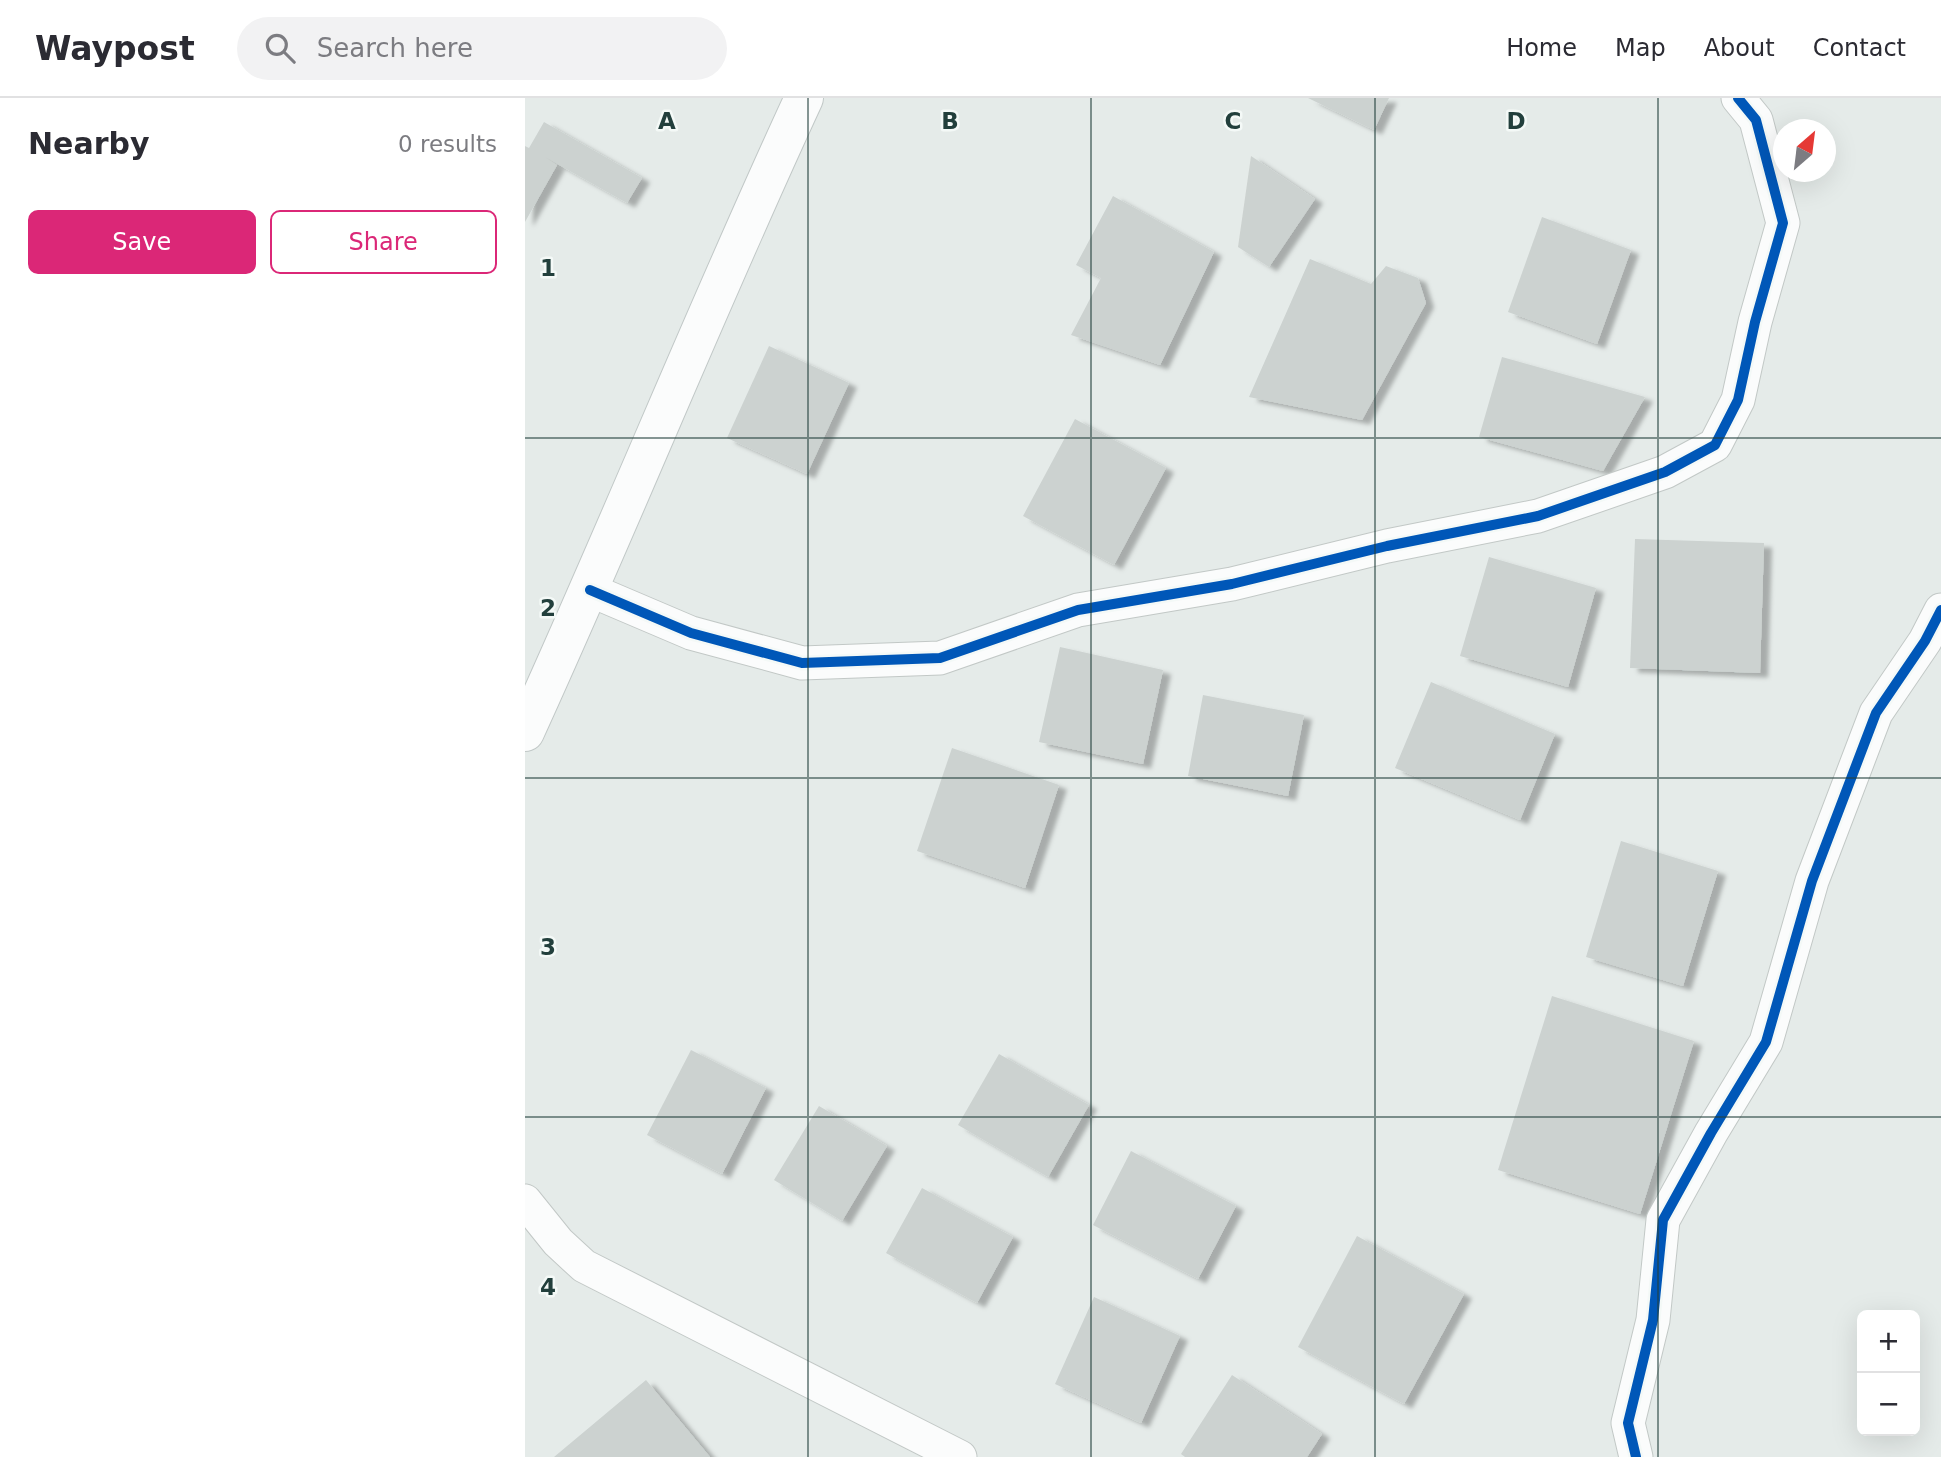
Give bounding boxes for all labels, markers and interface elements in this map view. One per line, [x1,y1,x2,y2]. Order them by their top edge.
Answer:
search box [237,17,727,80]
text: Waypost [35,29,195,68]
icon: search [261,29,299,67]
text: Search here [317,33,473,63]
text: Home [1506,34,1577,62]
text: Map [1615,34,1666,62]
text: About [1704,34,1775,62]
text: Contact [1813,34,1906,62]
text: A [658,108,676,134]
text: B [941,108,959,134]
text: C [1225,108,1241,134]
text: D [1506,108,1526,134]
north arrow [1773,119,1836,182]
text: Nearby [28,126,150,161]
text: 0 results [398,131,497,157]
button: Save [28,210,256,274]
button: Share [270,210,497,274]
text: 1 [540,255,556,281]
text: 2 [540,595,556,621]
text: 3 [540,934,556,960]
text: 4 [540,1274,556,1300]
map controls [1857,1310,1920,1436]
button: + [1857,1310,1920,1373]
button: − [1857,1373,1920,1436]

